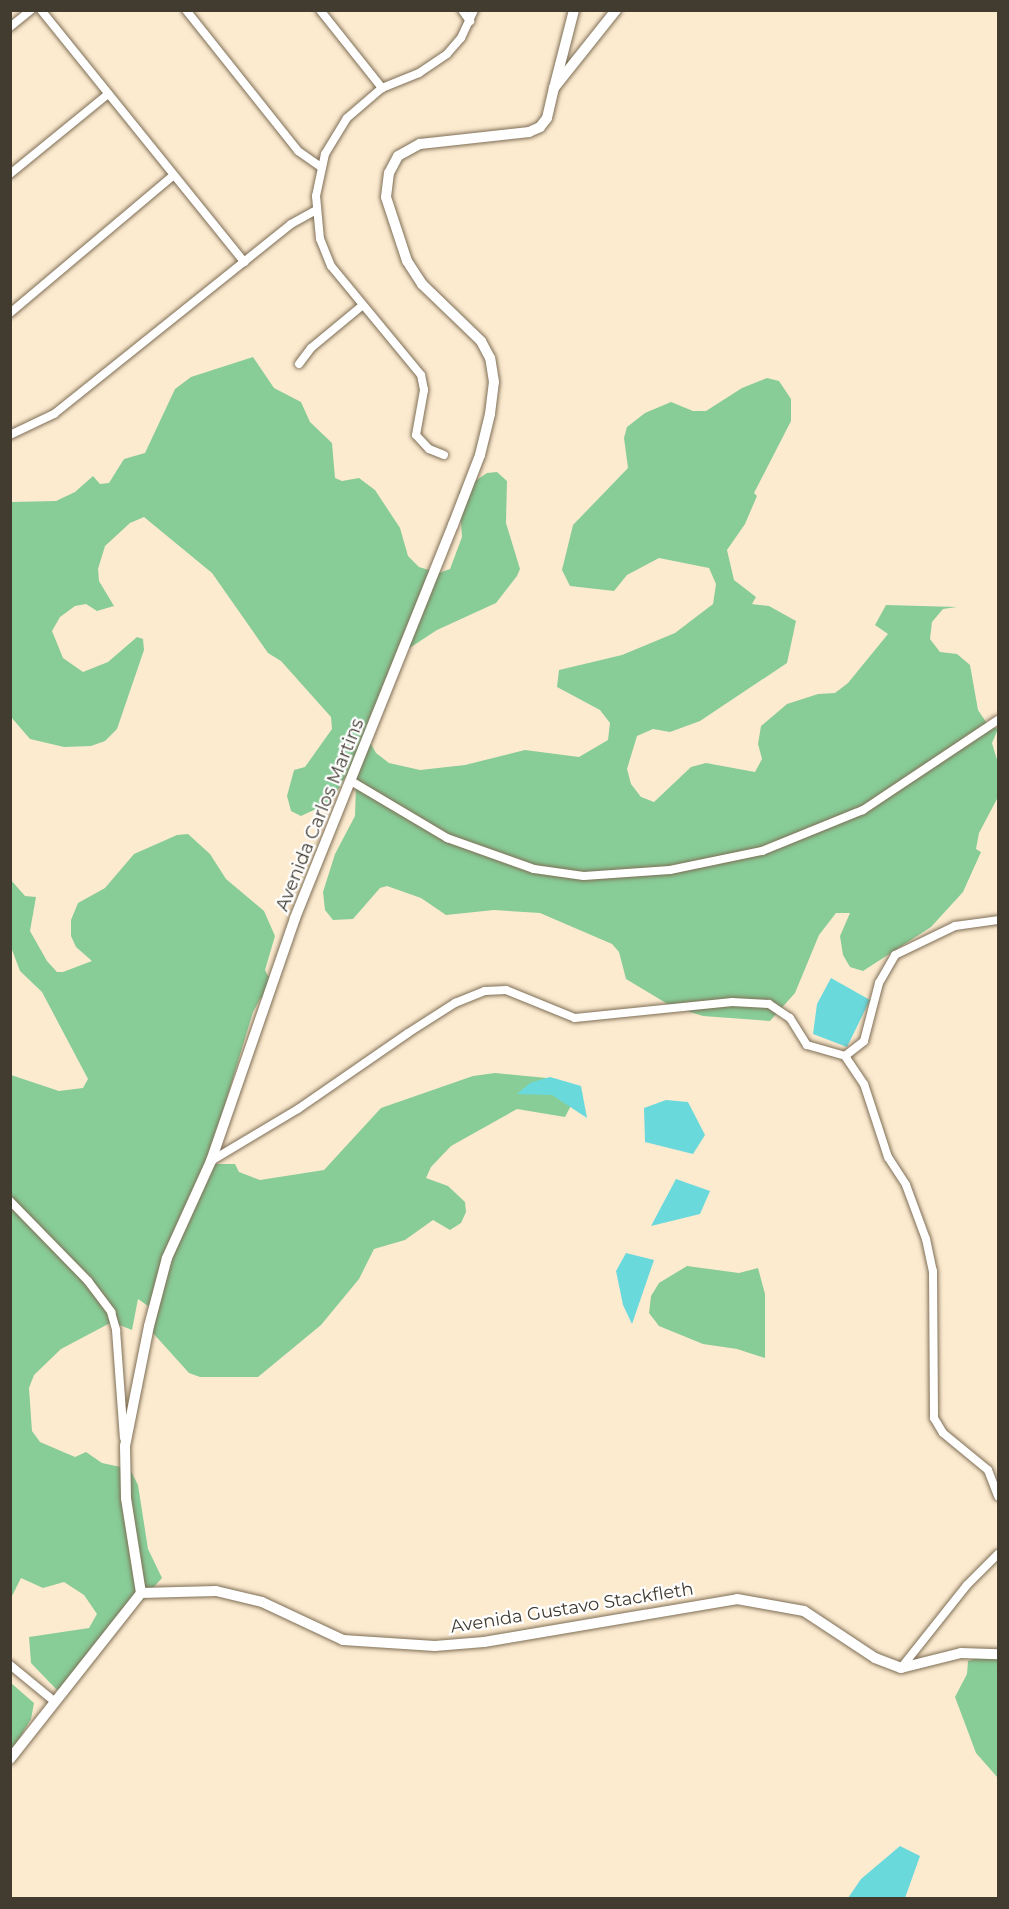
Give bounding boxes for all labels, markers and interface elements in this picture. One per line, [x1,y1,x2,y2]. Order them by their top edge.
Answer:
street label: Avenida Carlos Martins [271,716,369,914]
street label: Avenida Gustavo Stackfleth [449,1578,695,1638]

